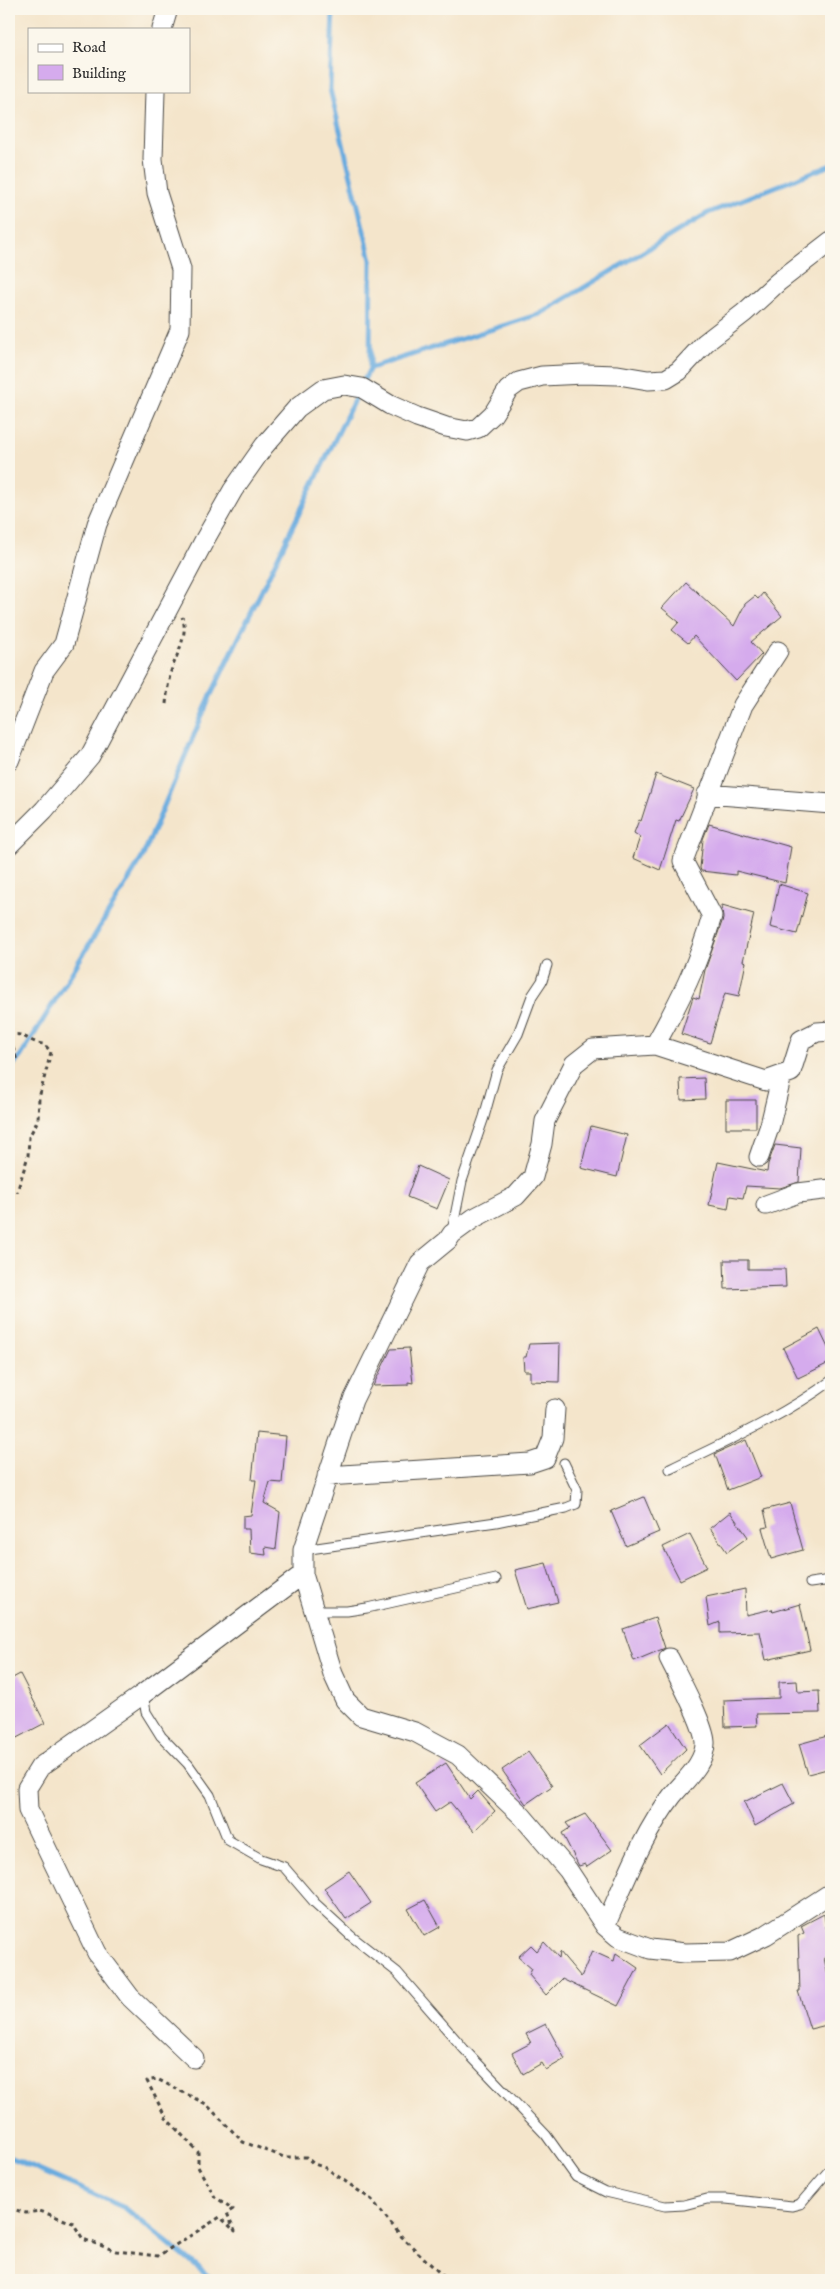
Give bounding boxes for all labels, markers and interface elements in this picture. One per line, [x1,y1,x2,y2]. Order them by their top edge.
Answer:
legend [28,28,190,92]
text: Road [72,38,107,57]
text: Building [72,64,127,83]

